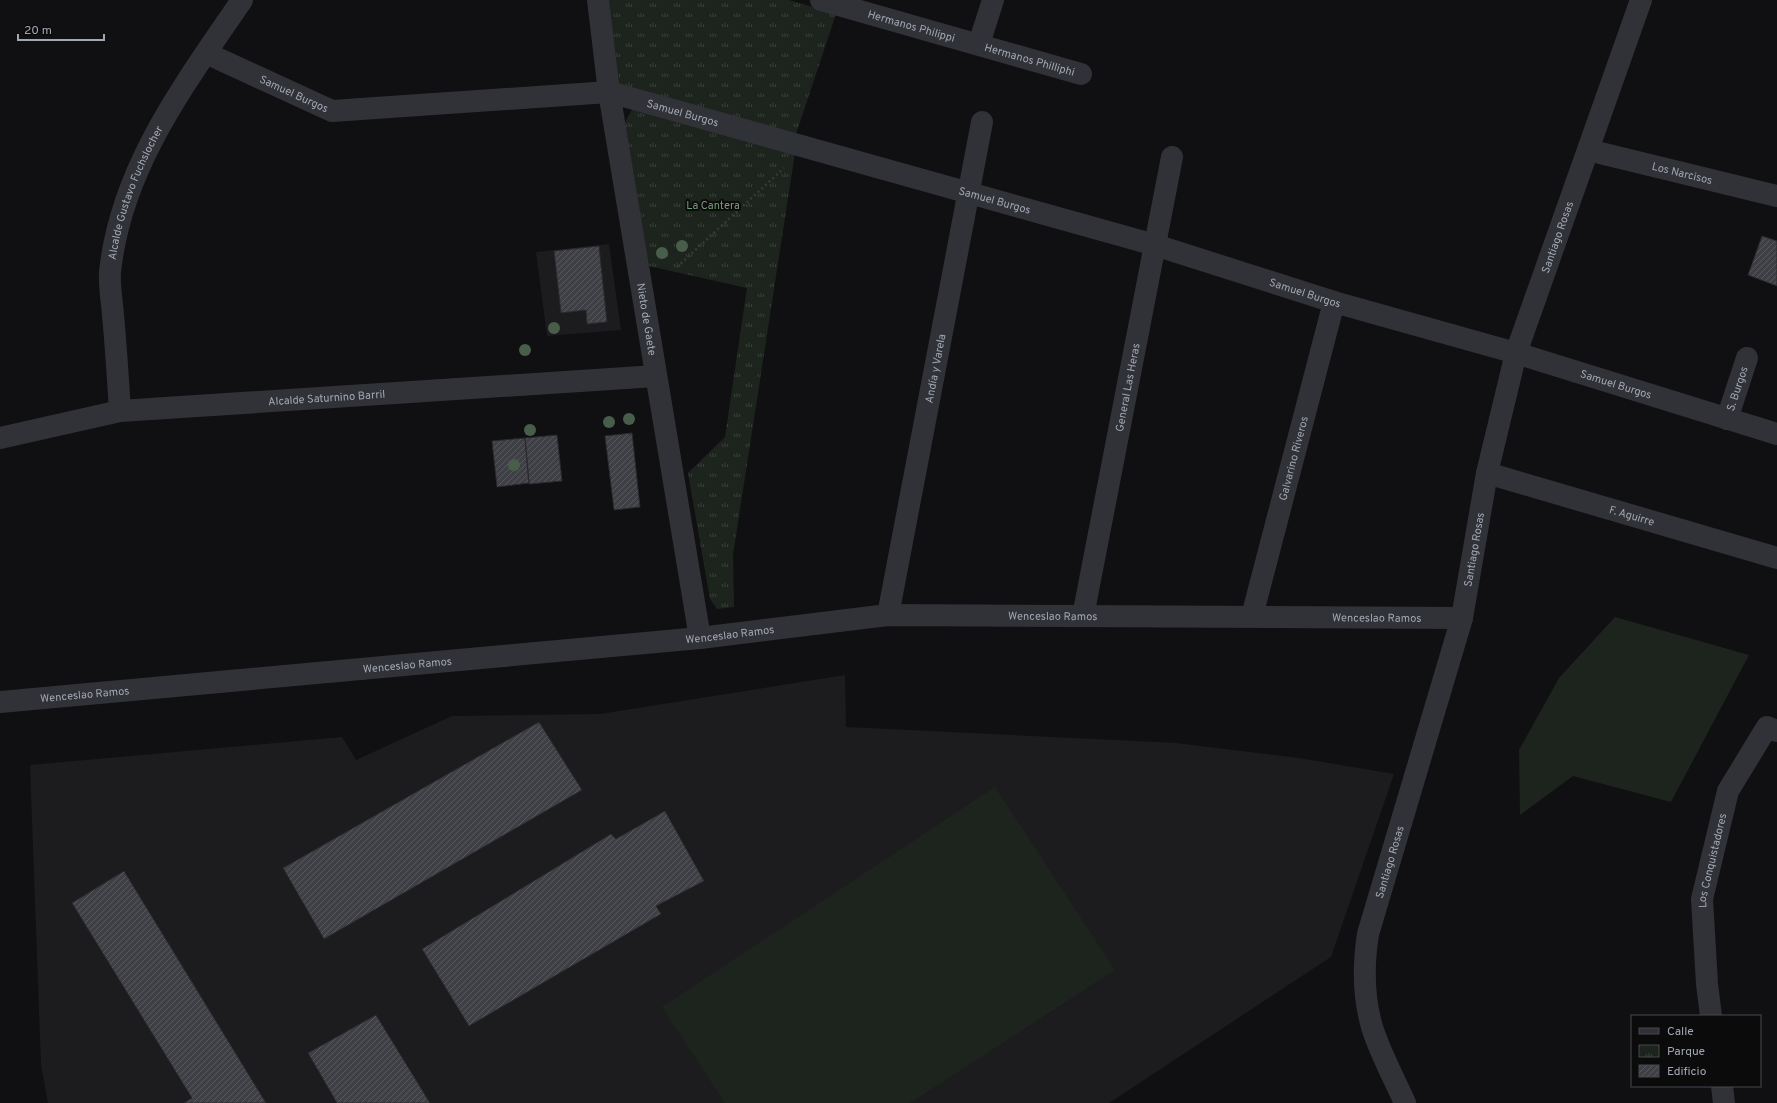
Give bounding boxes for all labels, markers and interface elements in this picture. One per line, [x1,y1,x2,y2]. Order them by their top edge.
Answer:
street label: Hermanos Philippi [866,8,956,46]
scale bar [18,16,104,42]
text: 20 m [24,23,52,39]
street label: Hermanos Philliphi [983,41,1076,80]
street label: Samuel Burgos [257,73,330,116]
street label: Samuel Burgos [645,97,720,130]
street label: Alcalde Gustavo Fuchslocher [106,123,167,261]
street label: Los Narcisos [1650,160,1714,188]
street label: Samuel Burgos [957,184,1032,218]
park label: La Cantera [686,199,740,213]
street label: Santiago Rosas [1539,200,1577,275]
street label: Samuel Burgos [1267,276,1342,312]
street label: Nieto de Gaete [633,282,659,357]
street label: Andía y Varela [923,333,949,404]
street label: General Las Heras [1113,342,1144,433]
street label: S. Burgos [1724,365,1752,413]
street label: Samuel Burgos [1578,367,1653,403]
street label: Alcalde Saturnino Barril [268,388,386,409]
street label: Galvarino Riveros [1276,415,1312,502]
street label: F. Aguirre [1607,503,1656,530]
street label: Santiago Rosas [1462,511,1488,588]
street label: Wenceslao Ramos [1008,610,1097,624]
street label: Wenceslao Ramos [1332,611,1421,626]
street label: Wenceslao Ramos [685,623,775,647]
street label: Wenceslao Ramos [362,655,453,677]
street label: Wenceslao Ramos [40,684,130,706]
street label: Los Conquistadores [1696,812,1730,908]
street label: Santiago Rosas [1373,824,1408,900]
legend [1631,1015,1761,1087]
text: Calle [1667,1024,1694,1040]
text: Parque [1667,1044,1705,1060]
text: Edificio [1667,1064,1707,1080]

